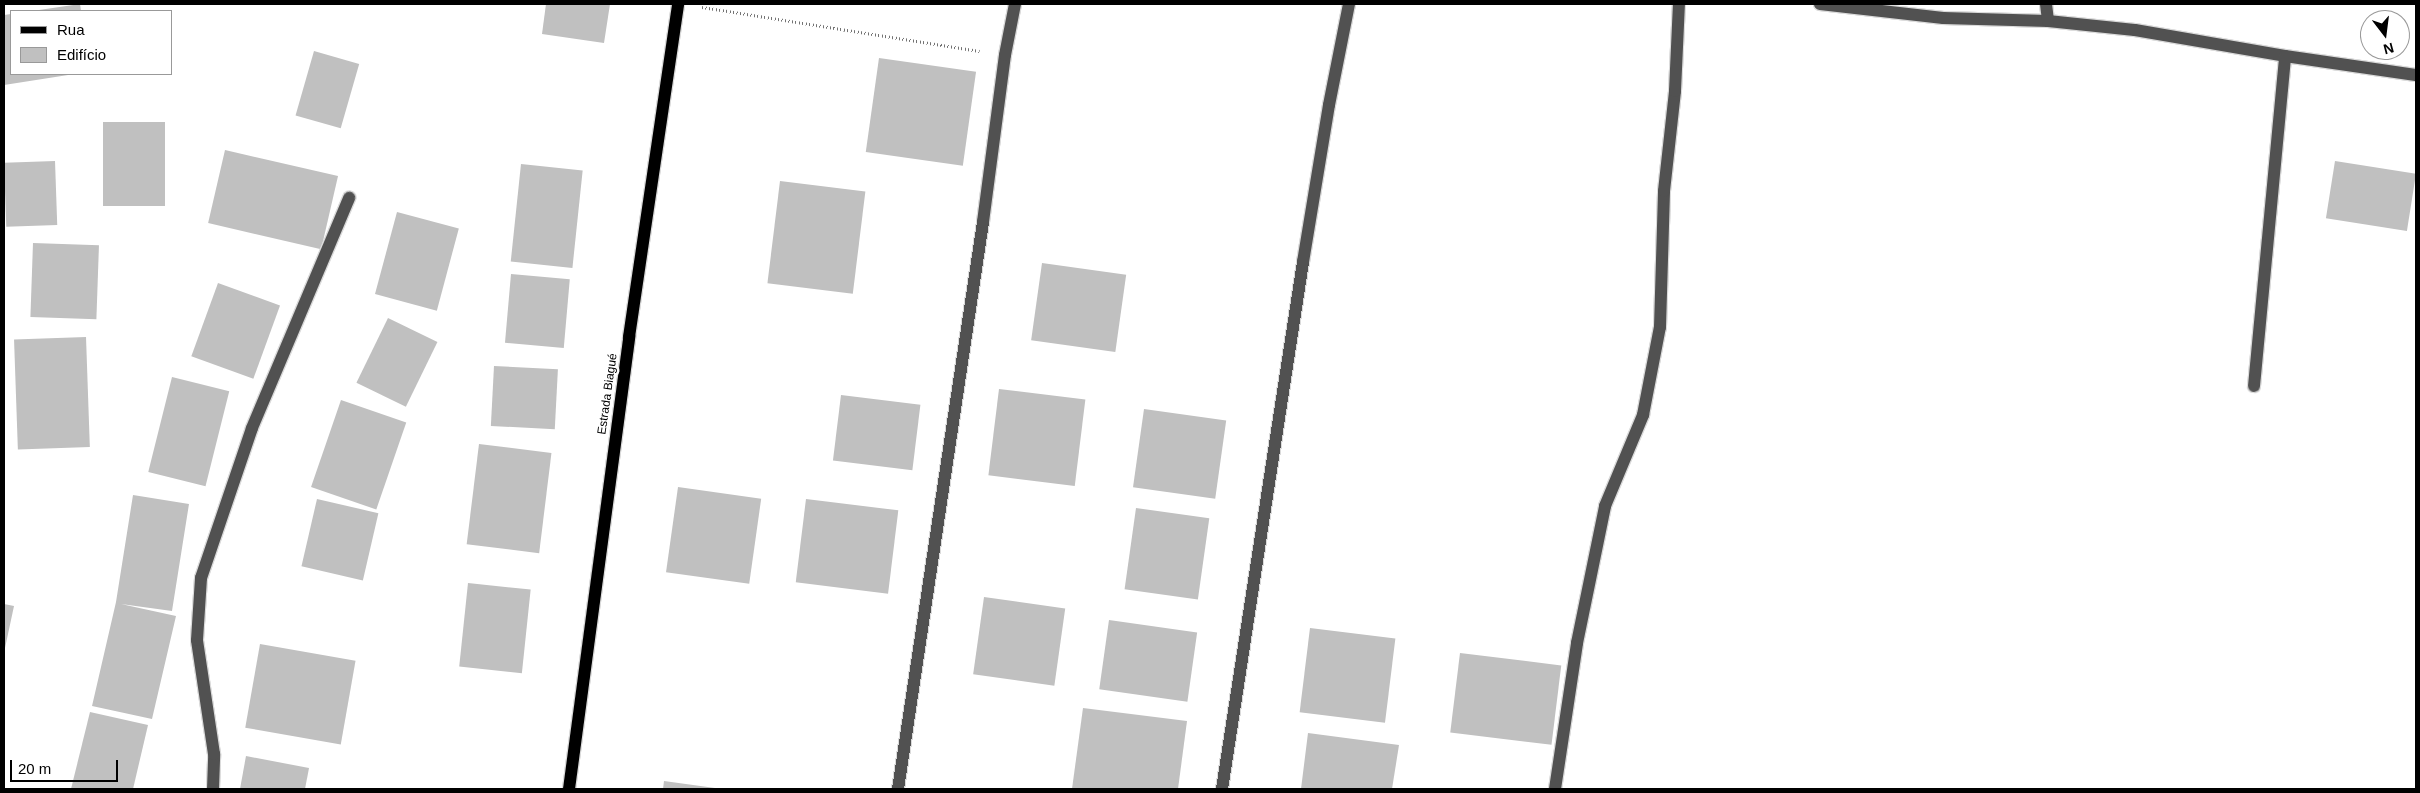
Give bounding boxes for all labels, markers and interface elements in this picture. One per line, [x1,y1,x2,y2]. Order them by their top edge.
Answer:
legend [10,10,172,75]
north arrow [2360,10,2410,60]
text: Rua [57,21,85,38]
text: N [2382,39,2396,58]
text: Edifício [57,46,106,63]
street label: Estrada Biagué [595,352,621,436]
scale bar [12,750,120,782]
text: 20 m [18,760,51,777]

